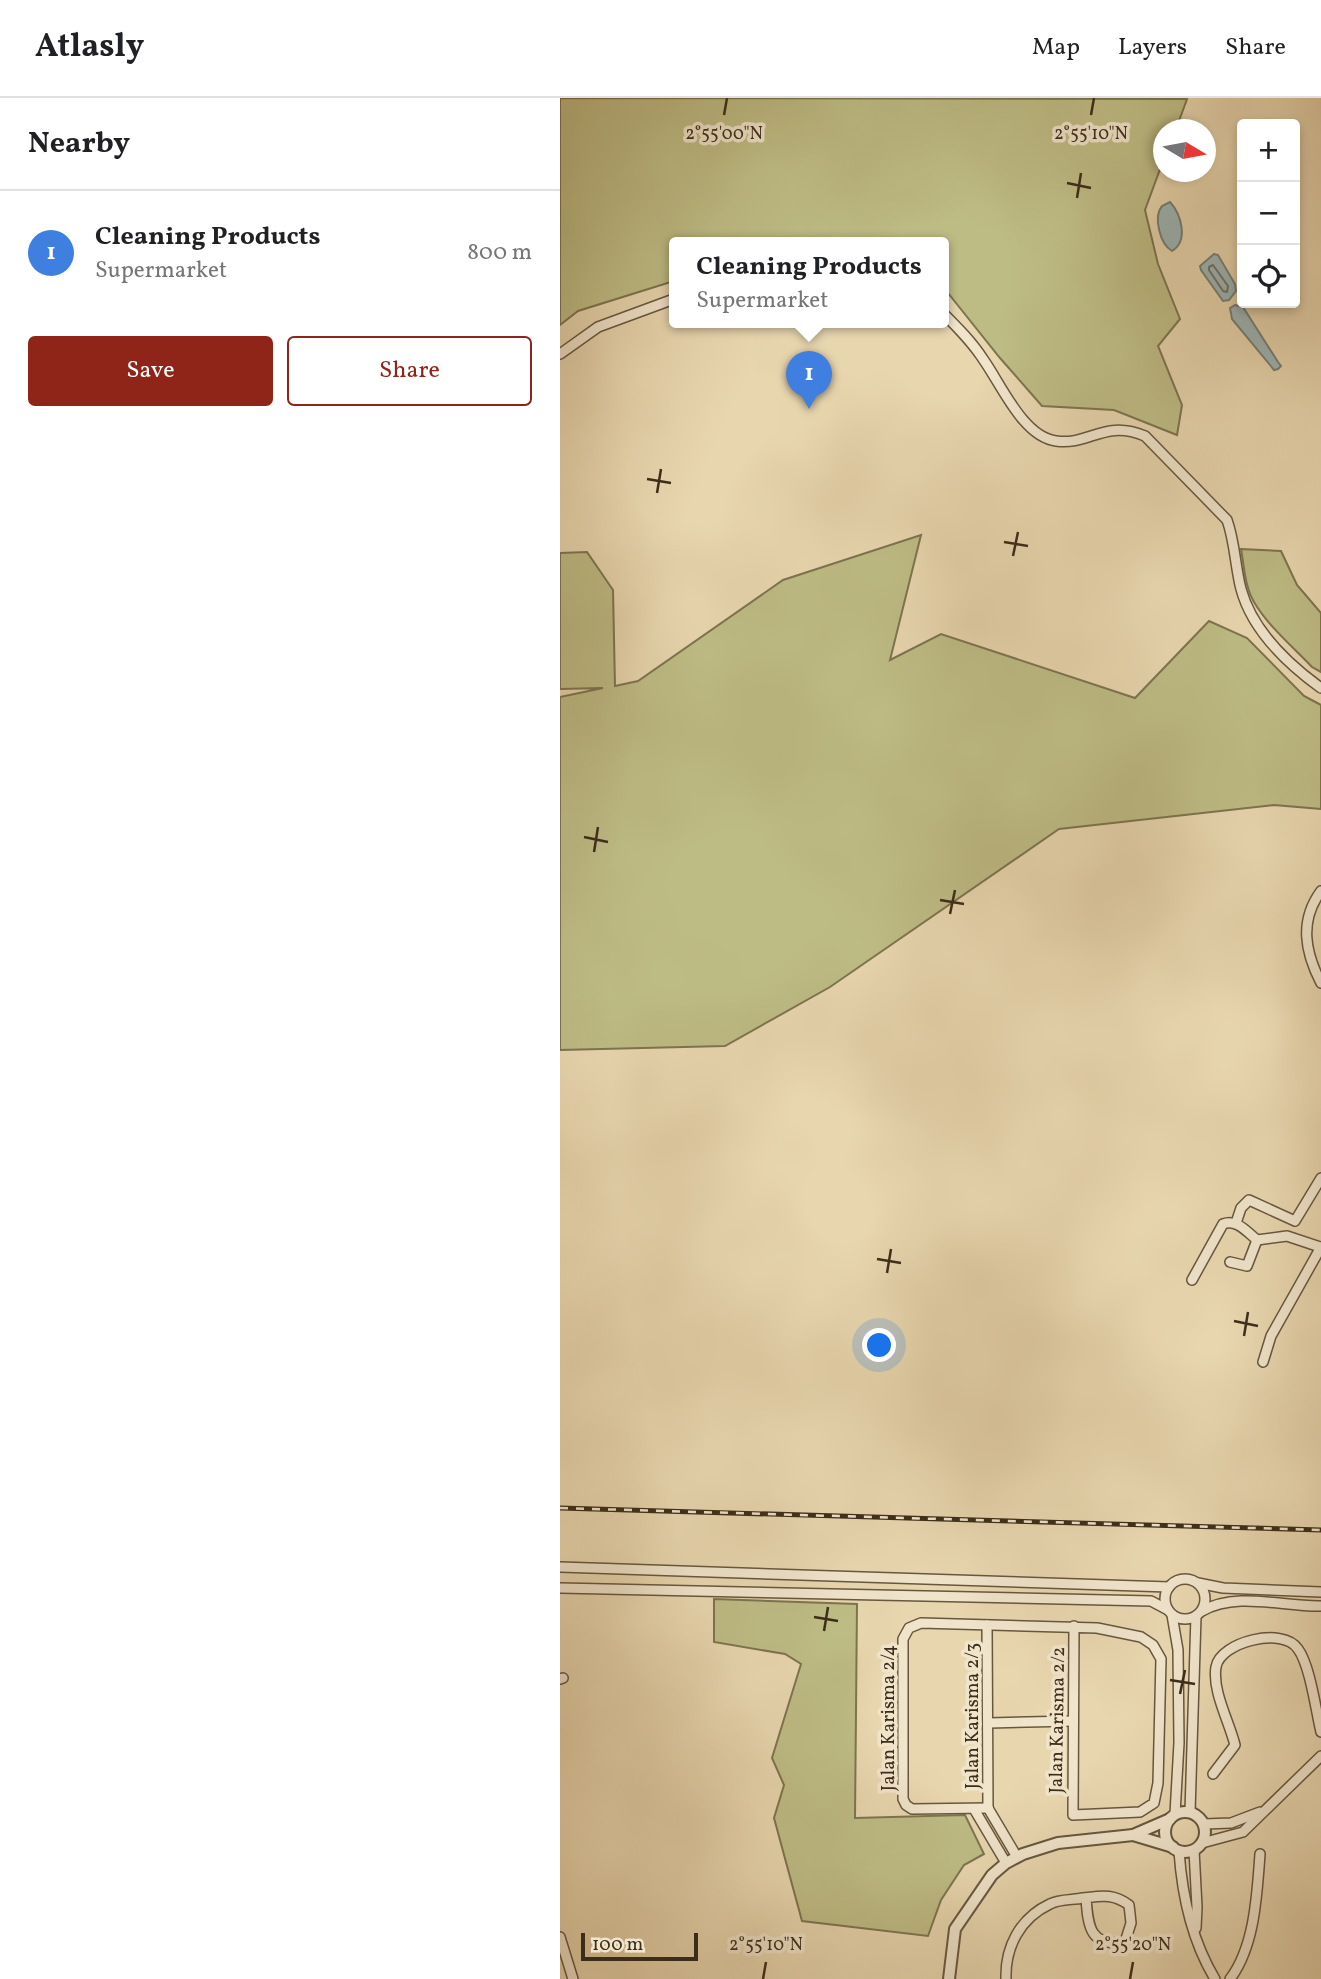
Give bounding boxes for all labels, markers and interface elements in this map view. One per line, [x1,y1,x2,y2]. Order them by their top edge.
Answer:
text: Atlasly [35,25,144,71]
text: Map [1032,31,1080,65]
text: Layers [1118,31,1187,65]
text: Share [1225,31,1286,65]
north arrow [1153,119,1216,182]
map controls [1237,119,1300,308]
button: + [1237,119,1300,182]
text: 2°55'00"N [685,122,763,147]
text: 2°55'10"N [1054,122,1128,147]
text: Nearby [28,123,130,165]
button: − [1237,182,1300,245]
text: Cleaning Products [95,219,320,255]
text: 1 [46,237,56,269]
text: 800 m [467,237,532,269]
popup [669,237,949,328]
button: locate [1237,245,1300,308]
text: Cleaning Products [696,249,922,285]
text: Supermarket [95,255,227,287]
text: Supermarket [696,285,828,317]
button: Save [28,336,273,406]
button: Share [287,336,532,406]
pin: 1 [786,351,832,409]
your location [862,1328,896,1362]
street label: Jalan Karisma 2/3 [960,1643,986,1789]
street label: Jalan Karisma 2/4 [876,1645,902,1791]
street label: Jalan Karisma 2/2 [1044,1647,1072,1794]
scale bar [581,1930,698,1962]
text: 100 m [592,1932,643,1958]
text: 2°55'10"N [729,1933,803,1958]
text: 2°55'20"N [1095,1933,1171,1958]

